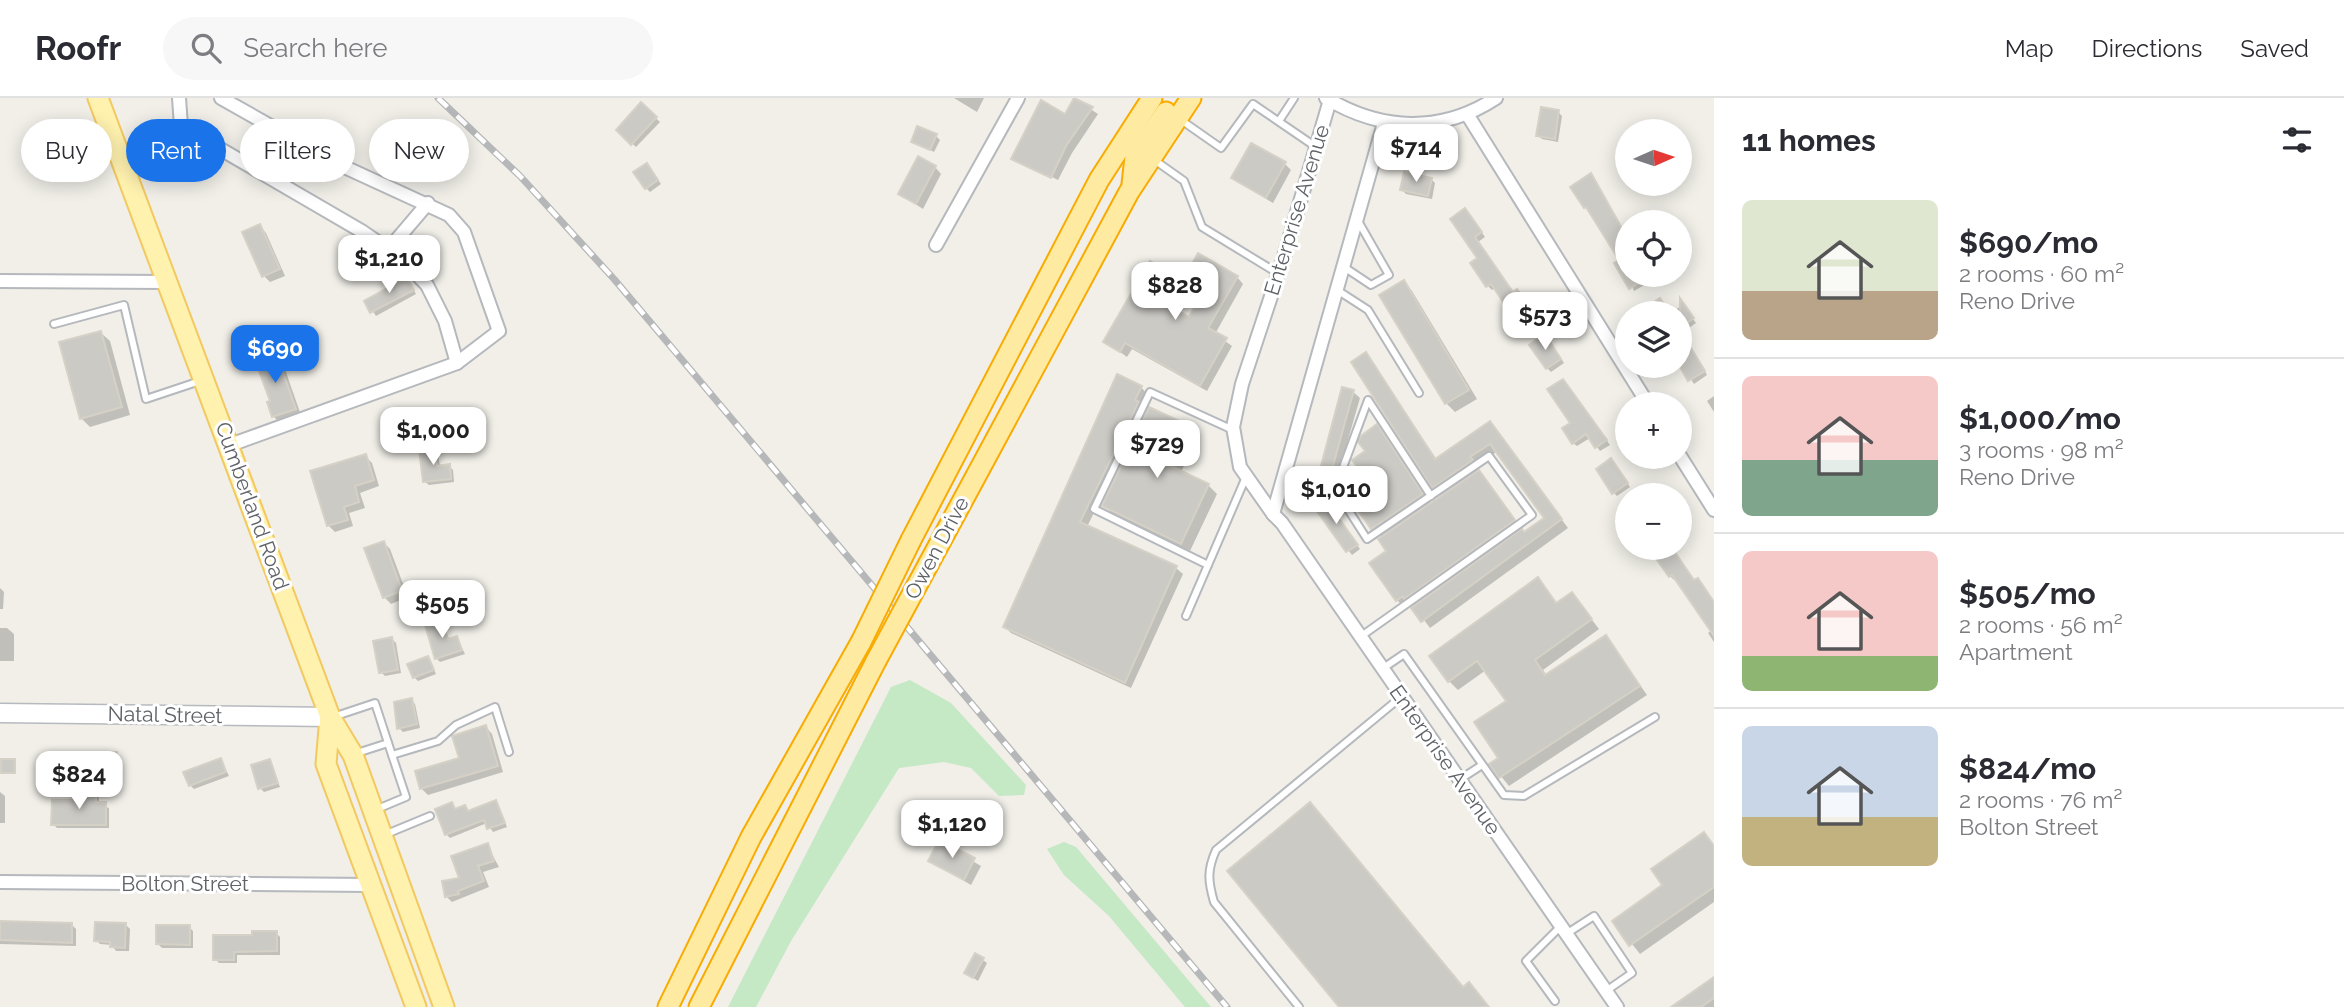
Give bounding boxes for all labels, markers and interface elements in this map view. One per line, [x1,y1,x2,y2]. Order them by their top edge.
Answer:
search box [163,17,653,80]
text: Roofr [35,29,121,68]
icon: search [187,29,225,67]
text: Search here [243,33,388,63]
text: Map [2005,34,2054,63]
text: Directions [2092,34,2202,63]
text: Saved [2240,34,2309,63]
chip: Buy [21,119,112,182]
chip: Rent [126,119,226,182]
chip: Filters [240,119,355,182]
chip: New [369,119,469,182]
north arrow [1615,119,1692,196]
map controls [1615,119,1692,560]
street label: Enterprise Avenue [1259,121,1334,298]
icon: filters [2278,121,2316,159]
text: 11 homes [1742,123,1876,158]
pin: $714 [1375,125,1457,184]
text: $714 [1390,133,1442,160]
button: locate [1615,210,1692,287]
text: $690/mo [1959,225,2098,260]
icon: home [1798,228,1882,312]
pin: $1,210 [332,236,446,295]
text: $1,210 [354,244,424,271]
text: 2 rooms · 60 m² [1959,260,2124,287]
pin: $828 [1134,262,1216,322]
text: $828 [1147,271,1203,298]
text: Reno Drive [1959,287,2075,314]
pin: $573 [1504,292,1586,352]
text: $573 [1518,301,1572,328]
button: layers [1615,301,1692,378]
pin: $690 [234,326,316,385]
text: $690 [247,334,303,361]
button: + [1615,392,1692,469]
text: $1,000/mo [1959,401,2121,436]
icon: home [1798,404,1882,488]
pin: $1,000 [376,408,490,467]
text: $1,000 [396,416,470,443]
street label: Cumberland Road [210,418,294,593]
pin: $729 [1116,420,1198,480]
text: $729 [1130,429,1184,456]
text: 3 rooms · 98 m² [1959,436,2124,463]
text: Reno Drive [1959,463,2075,490]
pin: $1,010 [1279,466,1393,526]
text: $1,010 [1301,475,1371,502]
button: − [1615,483,1692,560]
street label: Owen Drive [899,492,974,603]
text: $505/mo [1959,576,2096,611]
icon: home [1798,579,1882,663]
pin: $505 [401,580,483,640]
text: $505 [415,589,469,616]
text: 2 rooms · 56 m² [1959,611,2123,638]
text: Apartment [1959,638,2073,665]
street label: Enterprise Avenue [1384,680,1506,839]
street label: Natal Street [107,701,223,728]
text: $824/mo [1959,751,2096,786]
pin: $824 [38,752,120,811]
icon: home [1798,754,1882,838]
text: $824 [52,760,106,787]
text: 2 rooms · 76 m² [1959,786,2122,813]
pin: $1,120 [895,800,1009,860]
text: $1,120 [917,809,987,836]
text: Bolton Street [1959,813,2099,840]
street label: Bolton Street [121,871,249,896]

